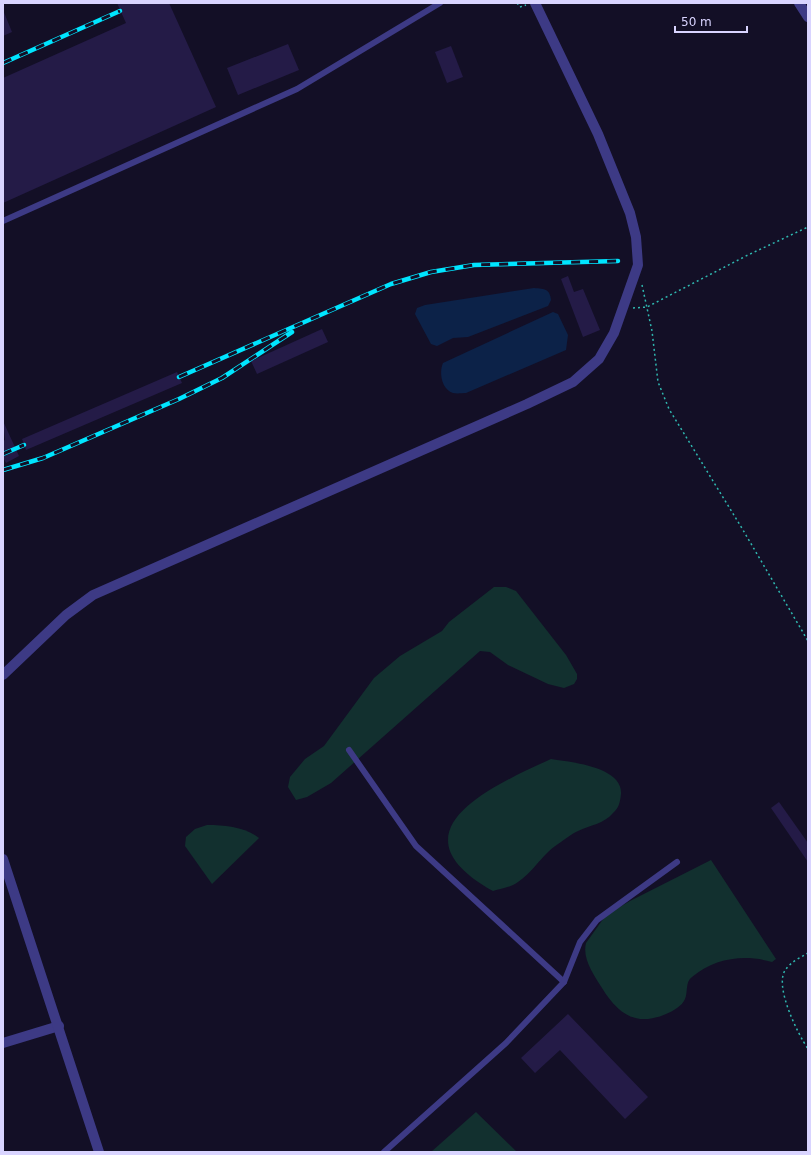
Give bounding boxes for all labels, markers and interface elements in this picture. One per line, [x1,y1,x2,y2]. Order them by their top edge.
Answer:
scale bar [675,8,747,34]
text: 50 m [681,15,712,29]

